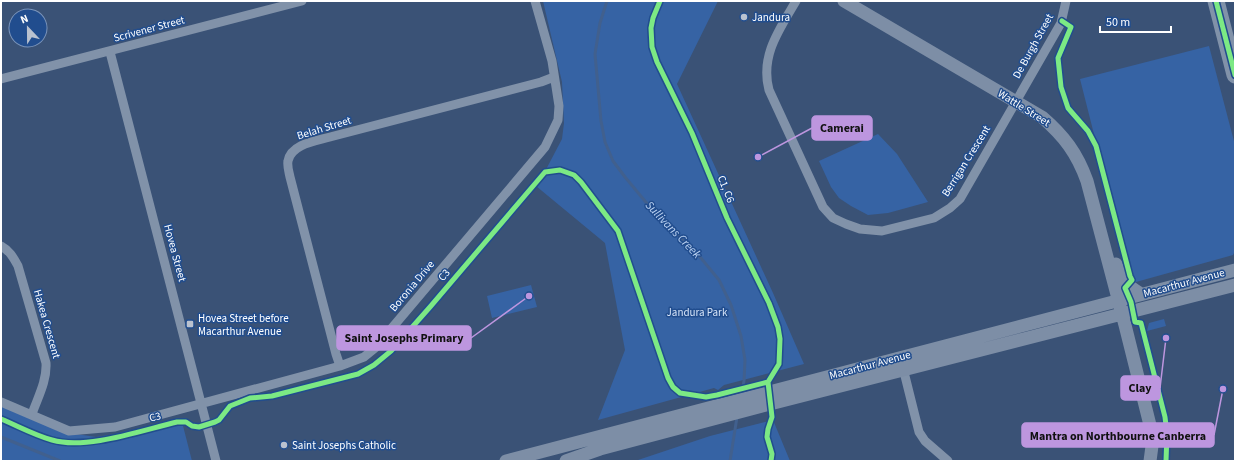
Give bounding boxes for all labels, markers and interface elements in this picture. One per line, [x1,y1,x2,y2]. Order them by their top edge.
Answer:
north arrow [8,8,48,48]
scale bar [1100,8,1171,34]
place label: Jandura [752,10,790,25]
text: N [18,11,31,28]
street label: De Burgh Street [1009,11,1057,81]
street label: Scrivener Street [112,12,186,46]
marker: Jandura [739,12,749,22]
text: 50 m [1106,14,1130,31]
street label: Wattle Street [995,86,1053,130]
street label: Belah Street [295,113,353,143]
callout: Camerai [812,116,872,140]
text: Camerai [820,120,864,137]
street label: Berrigan Crescent [938,122,994,199]
street label: C1, C6 [714,173,738,205]
water label: Sullivans Creek [641,197,705,263]
street label: Hovea Street [160,223,190,284]
street label: Boronia Drive [386,257,438,315]
street label: Macarthur Avenue [1142,265,1227,301]
street label: C3 [434,266,454,284]
street label: Hakea Crescent [30,288,64,360]
park label: Jandura Park [667,305,728,320]
place label: Hovea Street before Macarthur Avenue [198,311,289,339]
marker: Hovea Street before Macarthur Avenue [185,319,195,329]
callout: Saint Josephs Primary [337,326,471,350]
text: Saint Josephs Primary [345,330,464,347]
street label: Macarthur Avenue [828,347,913,383]
callout: Clay [1121,376,1160,400]
text: Clay [1129,380,1152,397]
street label: C3 [147,408,163,426]
callout: Mantra on Northbourne Canberra [1022,423,1214,447]
text: Mantra on Northbourne Canberra [1030,428,1206,445]
place label: Saint Josephs Catholic [292,438,396,453]
marker: Saint Josephs Catholic [279,440,289,450]

